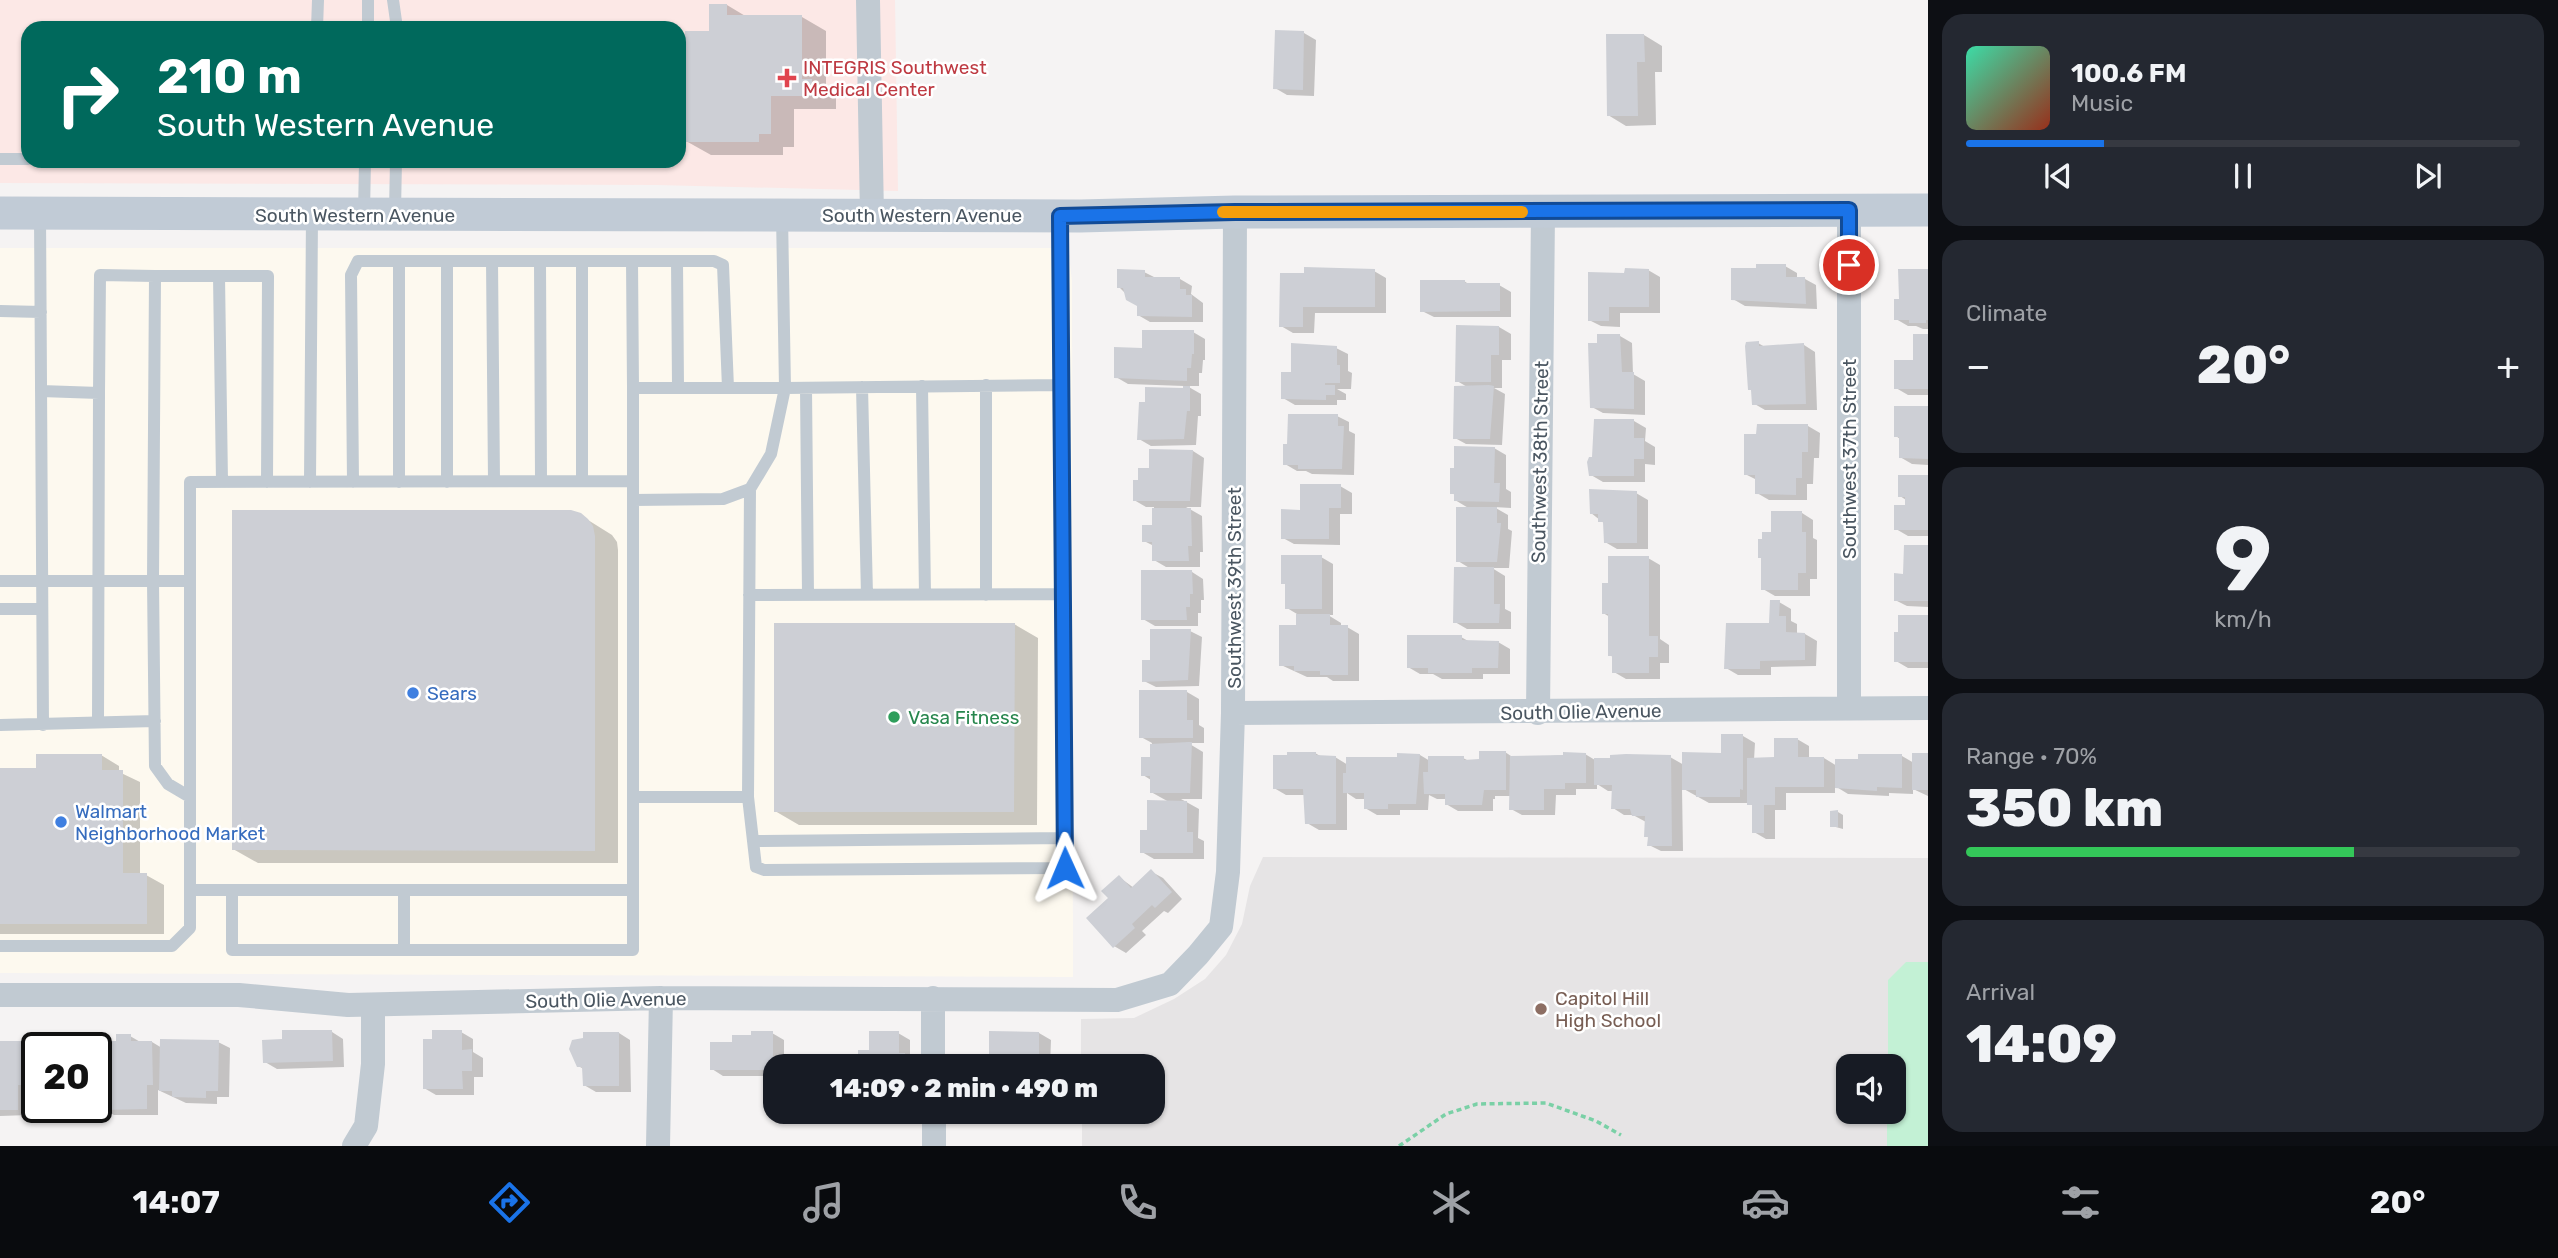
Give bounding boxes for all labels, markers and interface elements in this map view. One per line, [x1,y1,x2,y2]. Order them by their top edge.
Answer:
text: 210 m [157,47,302,105]
icon: right [42,49,133,140]
place label: INTEGRIS Southwest Medical Center [803,56,987,101]
text: 100.6 FM [2071,58,2186,89]
marker: INTEGRIS Southwest Medical Center [777,68,797,88]
text: Music [2071,89,2133,117]
text: South Western Avenue [157,106,494,144]
icon: previous [2039,157,2077,195]
icon: pause [2224,157,2262,195]
icon: next [2409,157,2447,195]
street label: South Western Avenue [255,204,455,227]
street label: South Western Avenue [822,204,1022,227]
pin [1819,235,1879,295]
icon: arrive [1830,246,1868,284]
text: Climate [1966,299,2047,327]
text: 20° [2197,334,2290,396]
text: − [1966,343,1991,389]
text: + [2496,343,2520,389]
street label: Southwest 37th Street [1838,358,1861,559]
street label: Southwest 38th Street [1527,360,1553,563]
street label: Southwest 39th Street [1223,487,1246,689]
text: 9 [2214,505,2272,613]
text: km/h [2214,605,2272,633]
place label: Sears [427,682,477,705]
marker: Sears [405,685,421,701]
street label: South Olie Avenue [1500,699,1662,725]
place label: Vasa Fitness [908,706,1019,729]
marker: Vasa Fitness [886,709,902,725]
text: Range · 70% [1966,742,2097,770]
text: 350 km [1966,777,2163,839]
place label: Walmart Neighborhood Market [75,800,266,845]
marker: Walmart Neighborhood Market [53,814,69,830]
position arrow [1028,831,1102,905]
text: Arrival [1966,978,2035,1006]
street label: South Olie Avenue [525,987,687,1013]
place label: Capitol Hill High School [1555,987,1661,1032]
marker: Capitol Hill High School [1533,1001,1549,1017]
text: 14:09 [1966,1013,2117,1075]
speed limit sign: 20 [21,1032,112,1123]
map controls [1836,1054,1906,1124]
button: sound [1836,1054,1906,1124]
text: 14:09 · 2 min · 490 m [830,1073,1098,1104]
icon: directions [485,1178,534,1227]
icon: music [799,1178,848,1227]
icon: phone [1113,1178,1162,1227]
icon: climate [1427,1178,1476,1227]
icon: car [1741,1178,1790,1227]
icon: filters [2056,1178,2105,1227]
text: 14:07 [133,1183,220,1221]
text: 20° [2370,1183,2425,1221]

